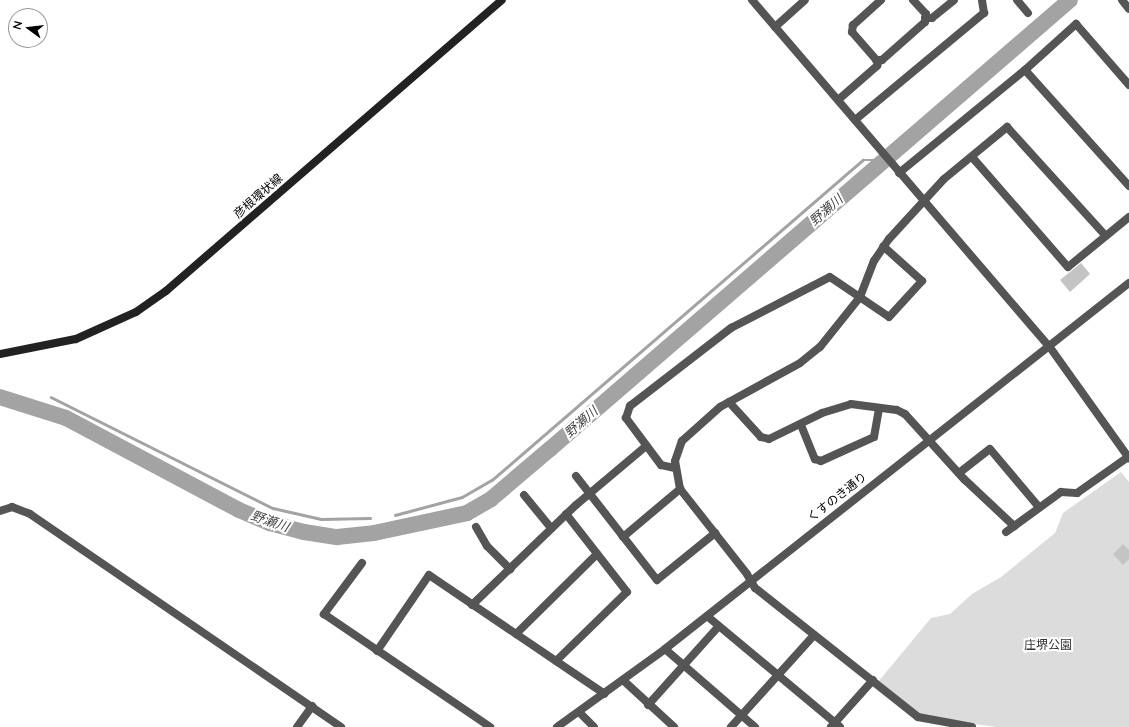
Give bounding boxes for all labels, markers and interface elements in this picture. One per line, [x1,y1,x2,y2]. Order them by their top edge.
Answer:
north arrow [8,8,48,48]
text: N [10,19,24,31]
street label: 彦根環状線 [231,171,285,221]
water label: 野瀬川 [806,191,846,229]
water label: 野瀬川 [561,403,601,441]
street label: くすのき通り [804,469,870,525]
water label: 野瀬川 [249,507,291,535]
park label: 庄堺公園 [1024,638,1072,652]

